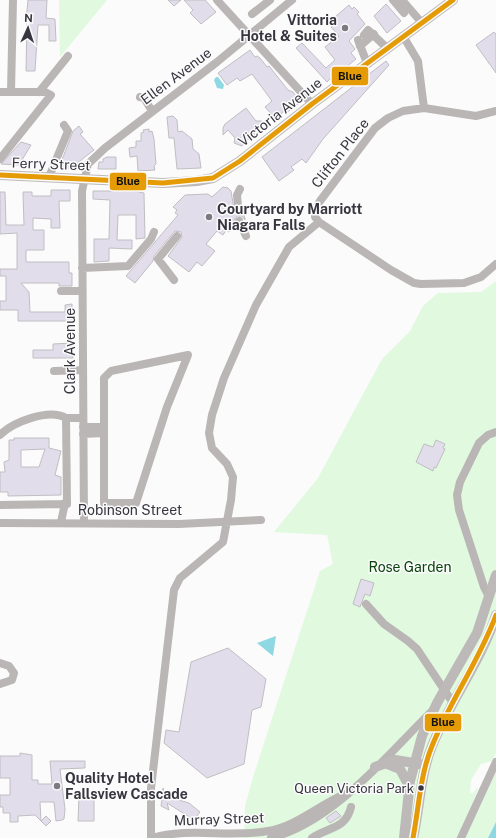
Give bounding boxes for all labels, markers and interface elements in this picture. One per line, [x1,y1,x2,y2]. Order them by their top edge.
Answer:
north arrow [8,8,48,48]
text: N [24,12,33,24]
place label: Vittoria Hotel & Suites [240,12,337,44]
marker: Vittoria Hotel & Suites [340,23,350,33]
street label: Ellen Avenue [138,44,214,108]
line badge: Blue [331,66,369,86]
text: Blue [338,70,362,82]
street label: Victoria Avenue [235,74,325,150]
street label: Clifton Place [308,115,372,191]
street label: Ferry Street [11,155,91,173]
line badge: Blue [109,172,147,191]
text: Blue [116,175,140,187]
place label: Courtyard by Marriott Niagara Falls [217,201,362,233]
marker: Courtyard by Marriott Niagara Falls [204,212,214,222]
street label: Clark Avenue [62,308,78,394]
street label: Robinson Street [78,502,182,518]
park label: Rose Garden [368,559,452,575]
line badge: Blue [424,713,462,732]
text: Blue [431,716,455,728]
place label: Quality Hotel Fallsview Cascade [65,770,188,802]
marker: Quality Hotel Fallsview Cascade [52,781,62,791]
place label: Queen Victoria Park [294,781,414,796]
marker: Queen Victoria Park [416,783,426,793]
street label: Murray Street [173,809,265,829]

